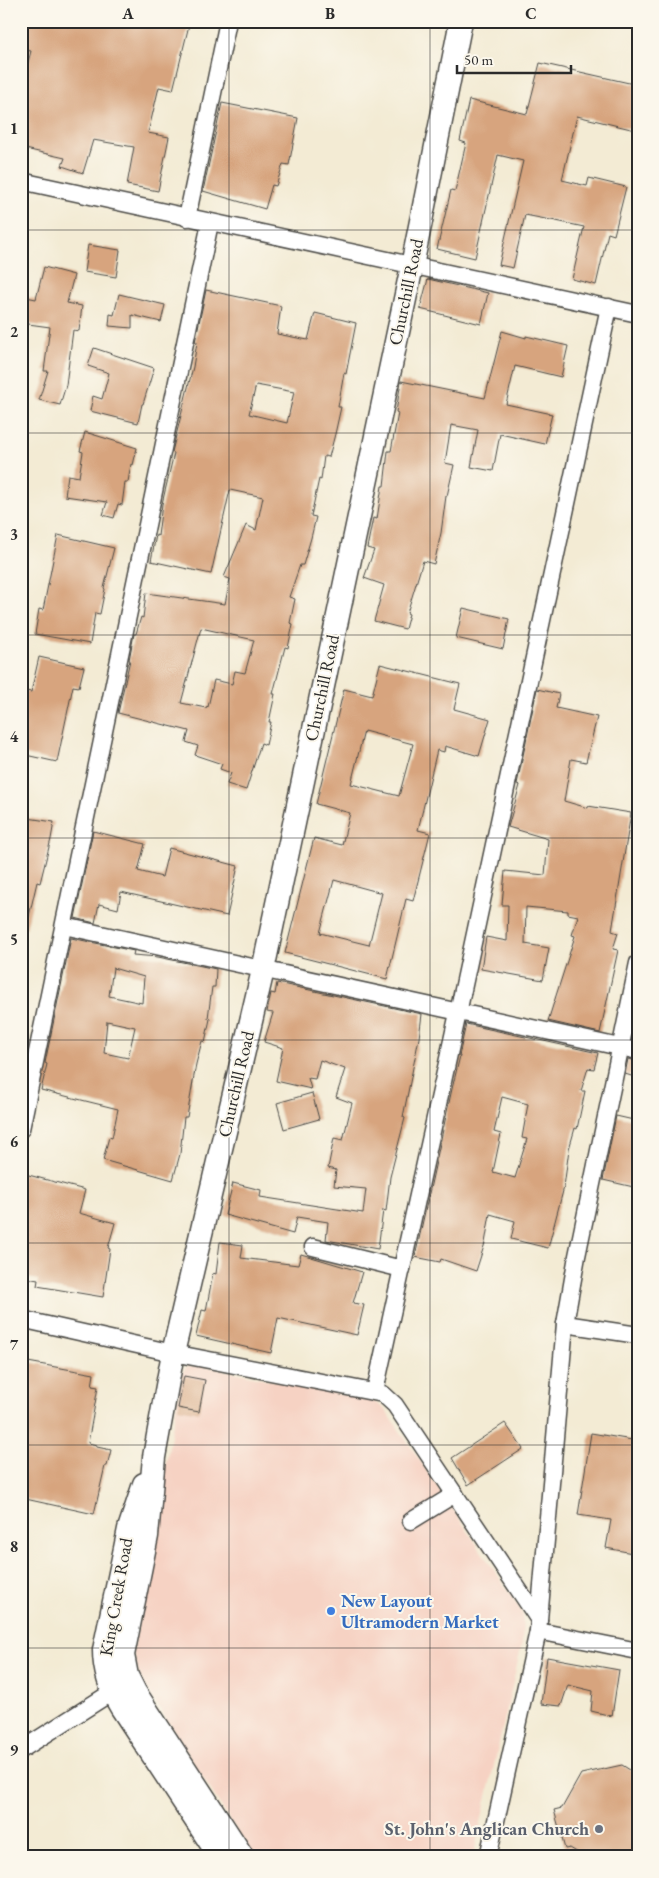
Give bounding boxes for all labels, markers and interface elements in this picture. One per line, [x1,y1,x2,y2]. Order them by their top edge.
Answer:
text: A [121,3,134,24]
text: B [325,3,335,24]
text: C [525,3,537,24]
scale bar [457,42,570,74]
text: 50 m [464,50,493,69]
text: 1 [10,118,18,139]
street label: Churchill Road [383,236,428,347]
text: 2 [10,321,19,342]
text: 3 [10,524,18,545]
street label: Churchill Road [299,632,344,743]
text: 4 [10,726,19,747]
text: 5 [10,929,18,950]
street label: Churchill Road [212,1028,259,1139]
text: 6 [10,1131,19,1152]
text: 7 [10,1334,19,1355]
street label: King Creek Road [94,1535,137,1658]
text: 8 [10,1536,18,1557]
place label: New Layout Ultramodern Market [341,1589,499,1633]
marker: New Layout Ultramodern Market [325,1605,337,1617]
text: 9 [10,1739,19,1760]
place label: St. John's Anglican Church [385,1817,589,1840]
marker: St. John's Anglican Church [593,1823,605,1835]

